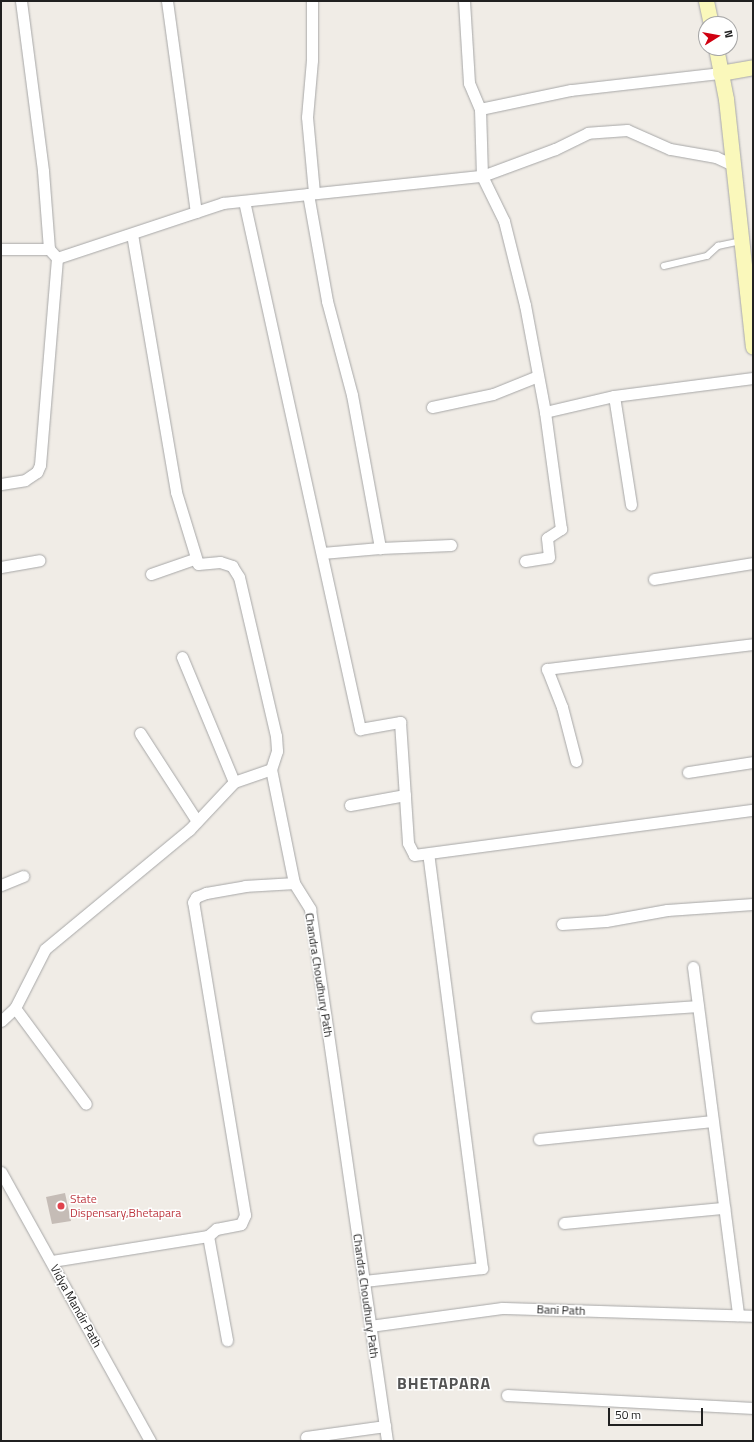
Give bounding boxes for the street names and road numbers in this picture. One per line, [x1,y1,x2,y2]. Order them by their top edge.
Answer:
street label: Chandra Choudhury Path [302,912,336,1038]
street label: Chandra Choudhury Path [350,1233,382,1359]
street label: Vidya Mandir Path [47,1262,105,1350]
street label: Bani Path [536,1302,586,1318]

